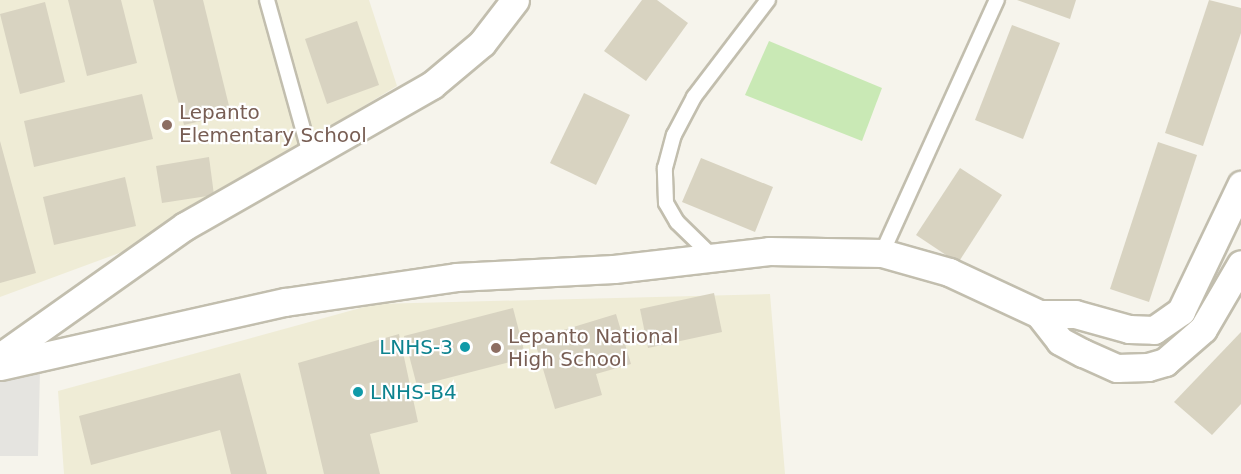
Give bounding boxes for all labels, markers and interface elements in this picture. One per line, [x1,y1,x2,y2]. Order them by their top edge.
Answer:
place label: Lepanto Elementary School [179,101,367,148]
marker: Lepanto Elementary School [160,118,174,132]
place label: Lepanto National High School [508,324,678,371]
place label: LNHS-3 [379,335,453,359]
marker: LNHS-3 [458,340,472,354]
marker: Lepanto National High School [489,341,503,355]
place label: LNHS-B4 [370,380,457,404]
marker: LNHS-B4 [351,385,365,399]

